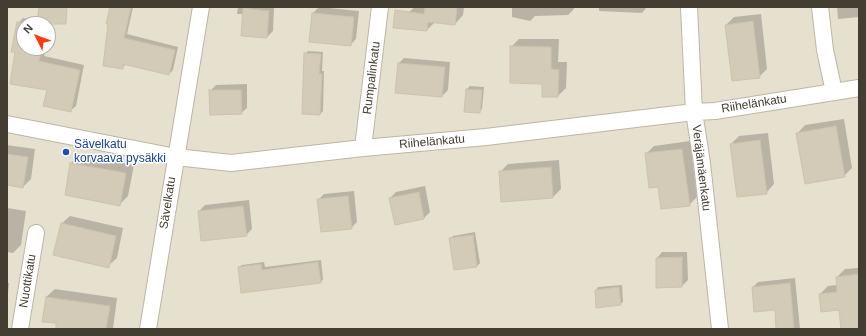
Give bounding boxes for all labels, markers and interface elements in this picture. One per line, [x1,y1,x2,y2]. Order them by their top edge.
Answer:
north arrow [16,16,56,56]
text: N [21,22,35,36]
street label: Rumpalinkatu [360,41,384,115]
street label: Riihelänkatu [720,92,788,116]
street label: Veräjämäenkatu [689,124,713,212]
street label: Riihelänkatu [398,132,466,152]
place label: Sävelkatu korvaava pysäkki [74,138,166,166]
marker: Sävelkatu korvaava pysäkki [61,147,71,157]
street label: Sävelkatu [157,176,179,230]
street label: Nuottikatu [17,253,39,309]

